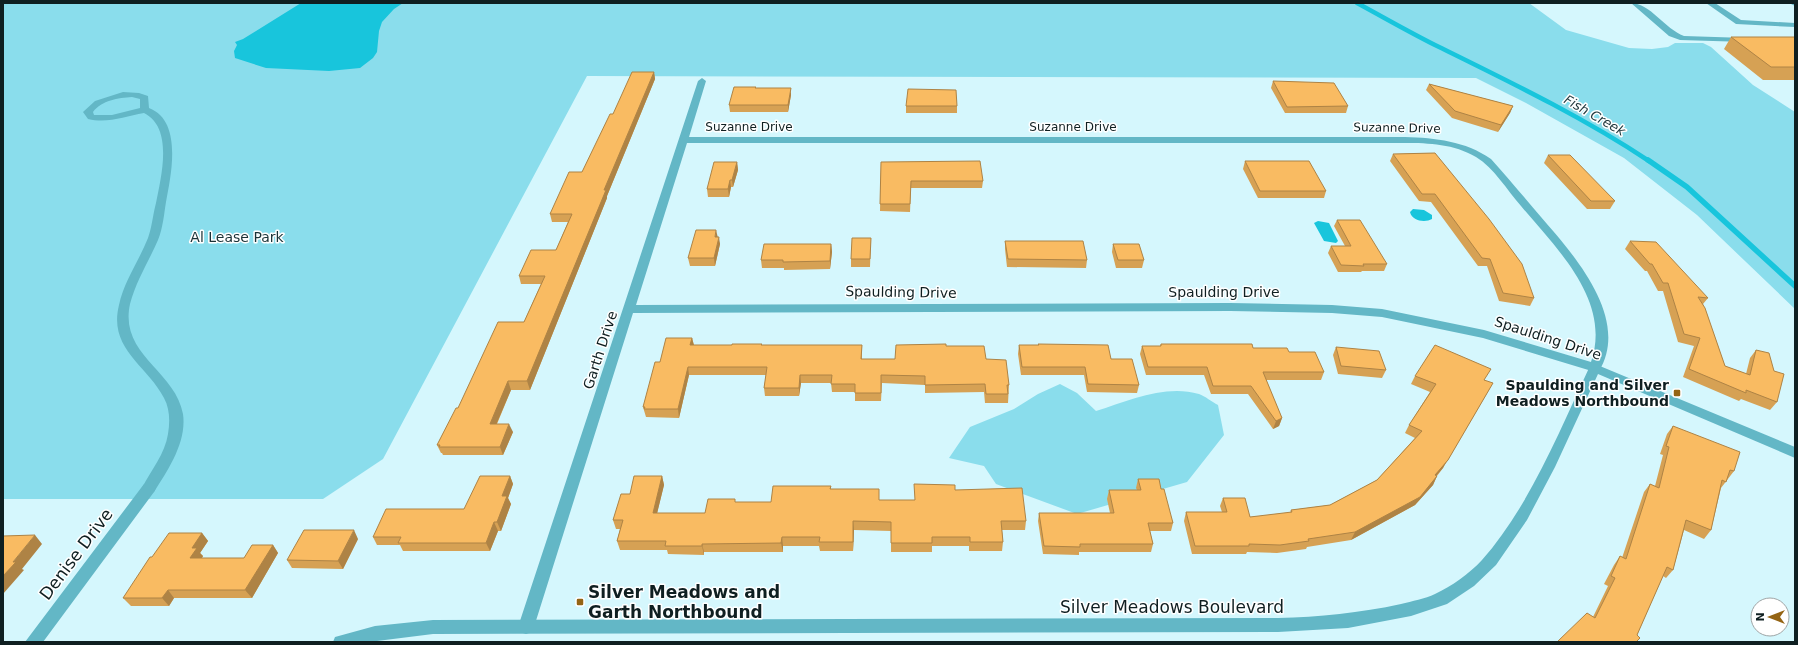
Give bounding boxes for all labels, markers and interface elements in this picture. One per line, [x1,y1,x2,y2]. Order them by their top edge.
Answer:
water label: Fish Creek [1561,92,1628,139]
street label: Suzanne Drive [705,120,793,134]
street label: Suzanne Drive [1029,120,1117,134]
street label: Suzanne Drive [1353,120,1441,136]
park label: Al Lease Park [190,229,285,245]
street label: Spaulding Drive [845,283,957,301]
street label: Spaulding Drive [1168,284,1280,300]
street label: Garth Drive [580,309,620,391]
street label: Spaulding Drive [1493,313,1603,363]
place label: Spaulding and Silver Meadows Northbound [1496,377,1669,409]
marker: Spaulding and Silver Meadows Northbound [1672,388,1682,398]
street label: Denise Drive [35,504,117,604]
place label: Silver Meadows and Garth Northbound [588,582,780,622]
marker: Silver Meadows and Garth Northbound [575,597,585,607]
street label: Silver Meadows Boulevard [1060,597,1284,617]
north arrow [1750,597,1790,637]
text: N [1754,612,1767,622]

